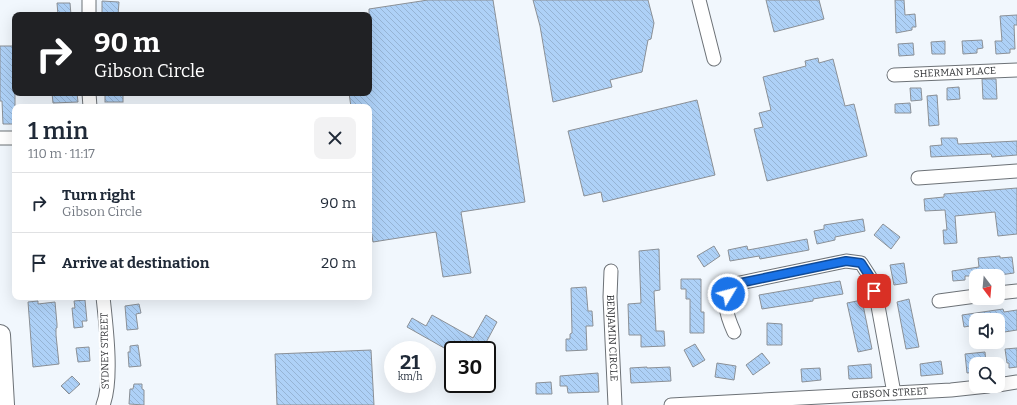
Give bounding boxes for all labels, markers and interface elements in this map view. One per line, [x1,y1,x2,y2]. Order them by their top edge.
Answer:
text: 90 m [94,26,160,59]
icon: right [28,28,80,80]
text: Gibson Circle [94,60,205,82]
street label: SHERMAN PLACE [913,65,996,80]
text: 1 min [28,117,88,145]
button: close [314,117,356,159]
text: 110 m · 11:17 [28,146,95,161]
text: Turn right [62,186,135,204]
icon: right [28,192,50,214]
text: 90 m [320,194,356,212]
text: Gibson Circle [62,204,142,219]
icon: arrive [28,252,50,274]
text: Arrive at destination [62,254,209,272]
text: 20 m [321,254,356,272]
north arrow [969,269,1005,305]
map controls [969,269,1005,393]
position arrow [707,273,749,315]
pin [857,274,891,308]
icon: arrive [863,280,885,302]
street label: BENJAMIN CIRCLE [604,294,620,382]
street label: SYDNEY STREET [98,312,112,389]
button: sound [969,313,1005,349]
speed limit sign: 30 [444,341,496,393]
text: 21 [400,350,420,374]
button: search [969,357,1005,393]
text: km/h [398,371,422,383]
street label: GIBSON STREET [851,385,928,401]

